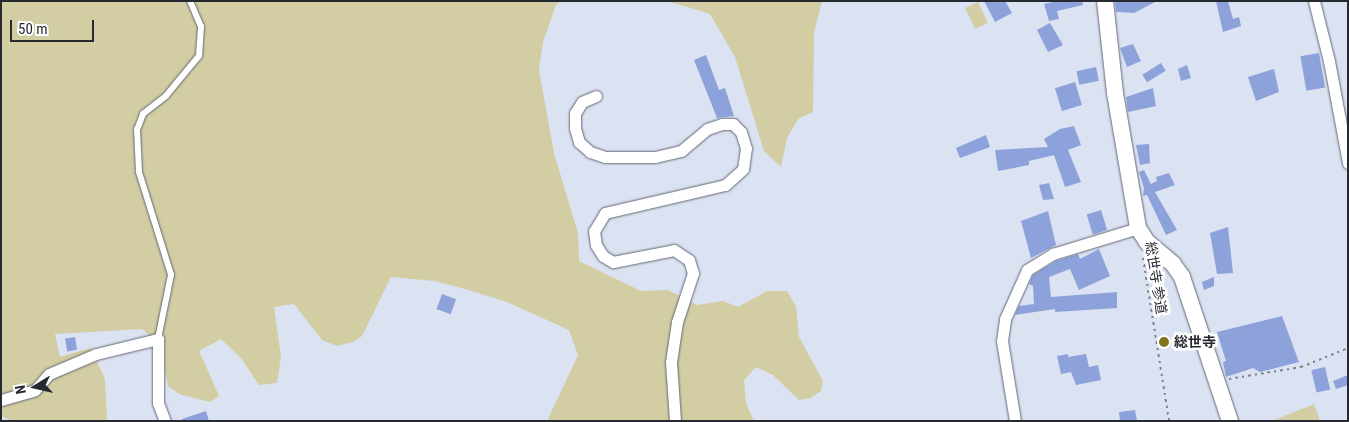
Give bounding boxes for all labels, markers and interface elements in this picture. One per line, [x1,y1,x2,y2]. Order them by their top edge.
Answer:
scale bar [12,10,96,42]
text: 50 m [18,20,48,38]
street label: 総世寺 参道 [1142,241,1170,315]
place label: 総世寺 [1174,334,1216,350]
marker: 総世寺 [1158,336,1170,348]
north arrow [10,362,60,412]
text: N [12,384,29,395]

